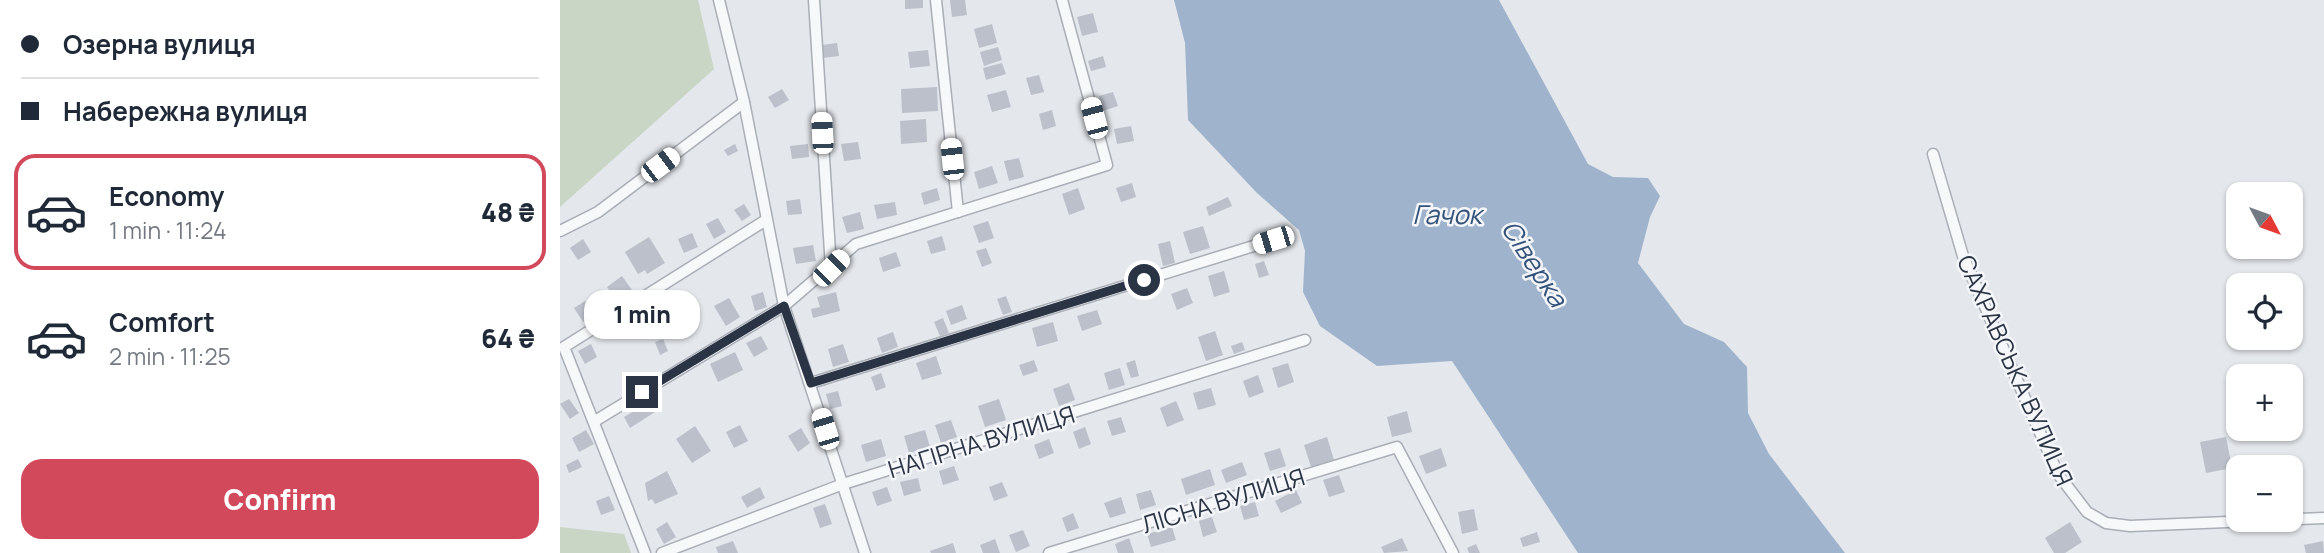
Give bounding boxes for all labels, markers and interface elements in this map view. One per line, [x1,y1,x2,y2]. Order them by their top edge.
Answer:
text: Озерна вулиця [63,26,256,62]
text: Набережна вулиця [63,93,308,129]
car [1079,95,1110,141]
car [811,111,834,155]
car [940,137,965,181]
car [637,144,684,186]
text: Economy [109,178,224,214]
icon: car [25,181,88,244]
north arrow [2226,182,2303,259]
map controls [2226,182,2303,532]
text: 48 ₴ [481,194,535,230]
water label: Гачок [1413,196,1486,232]
water label: Сіверка [1494,213,1577,315]
text: 1 min · 11:24 [109,214,227,246]
car [1250,224,1297,256]
car [809,246,854,290]
street label: САХРАВСЬКА ВУЛИЦЯ [1950,249,2082,491]
route start [1128,264,1160,296]
button: locate [2226,273,2303,350]
callout: 1 min [584,290,700,340]
text: 1 min [613,298,671,330]
text: Comfort [109,304,215,340]
icon: car [25,307,88,370]
text: 64 ₴ [481,320,535,356]
text: 2 min · 11:25 [109,340,231,372]
button: + [2226,364,2303,441]
route end [626,376,658,408]
street label: НАГІРНА ВУЛИЦЯ [884,397,1078,485]
car [809,406,842,452]
button: − [2226,455,2303,532]
button: Confirm [21,459,539,539]
street label: ЛІСНА ВУЛИЦЯ [1137,460,1309,540]

